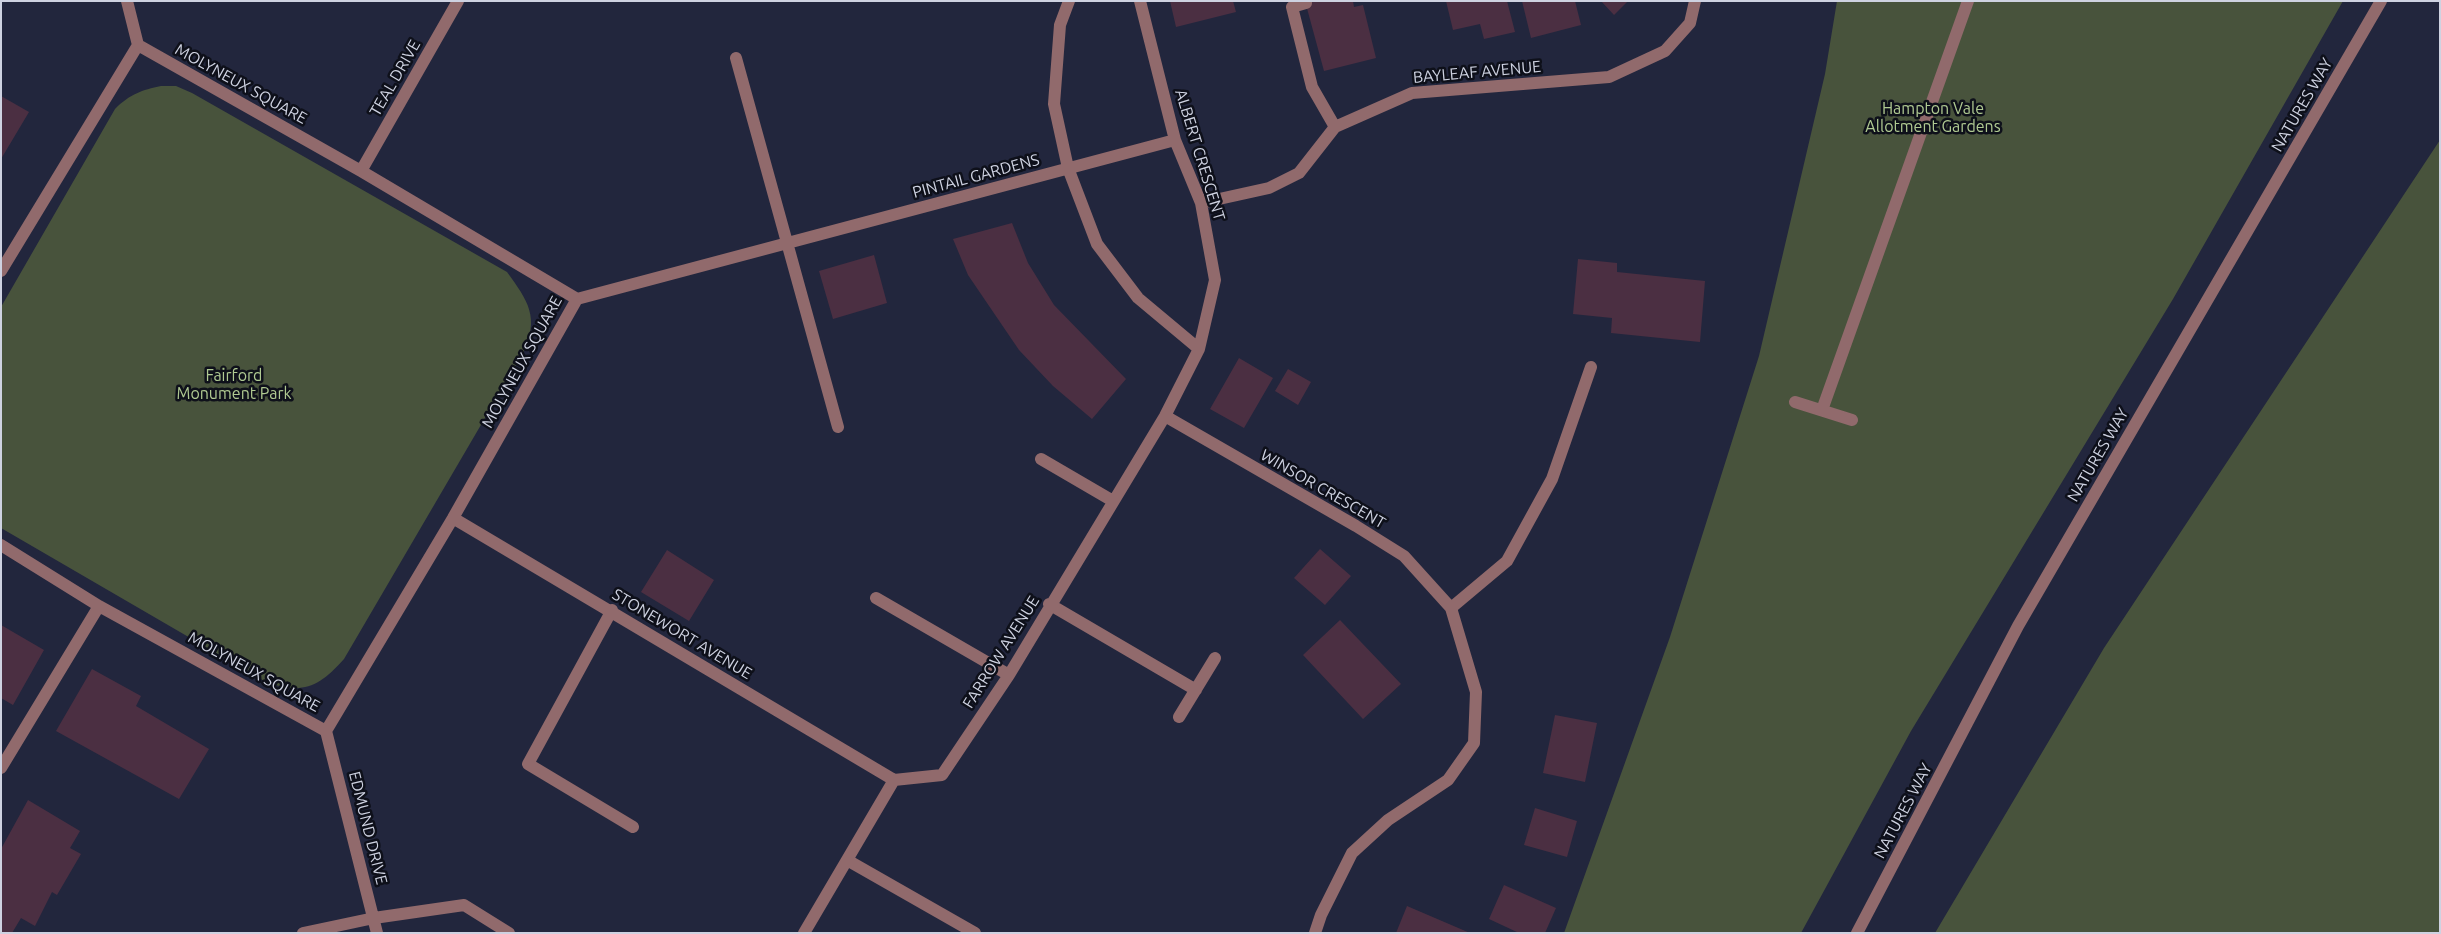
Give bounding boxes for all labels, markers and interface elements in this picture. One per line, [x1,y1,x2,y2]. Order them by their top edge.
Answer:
street label: TEAL DRIVE [365,36,425,120]
street label: MOLYNEUX SQUARE [172,40,310,128]
street label: NATURES WAY [2267,55,2337,155]
street label: BAYLEAF AVENUE [1412,57,1542,87]
street label: ALBERT CRESCENT [1171,87,1229,223]
park label: Hampton Vale Allotment Gardens [1865,99,2001,137]
street label: PINTAIL GARDENS [910,150,1042,202]
street label: MOLYNEUX SQUARE [478,293,566,431]
park label: Fairford Monument Park [176,366,292,404]
street label: NATURES WAY [2063,405,2133,505]
street label: WINSOR CRESCENT [1257,445,1389,533]
street label: STONEWORT AVENUE [609,585,755,683]
street label: FARROW AVENUE [959,592,1043,712]
street label: MOLYNEUX SQUARE [185,628,323,716]
street label: NATURES WAY [1870,760,1936,862]
street label: EDMUND DRIVE [345,769,391,887]

